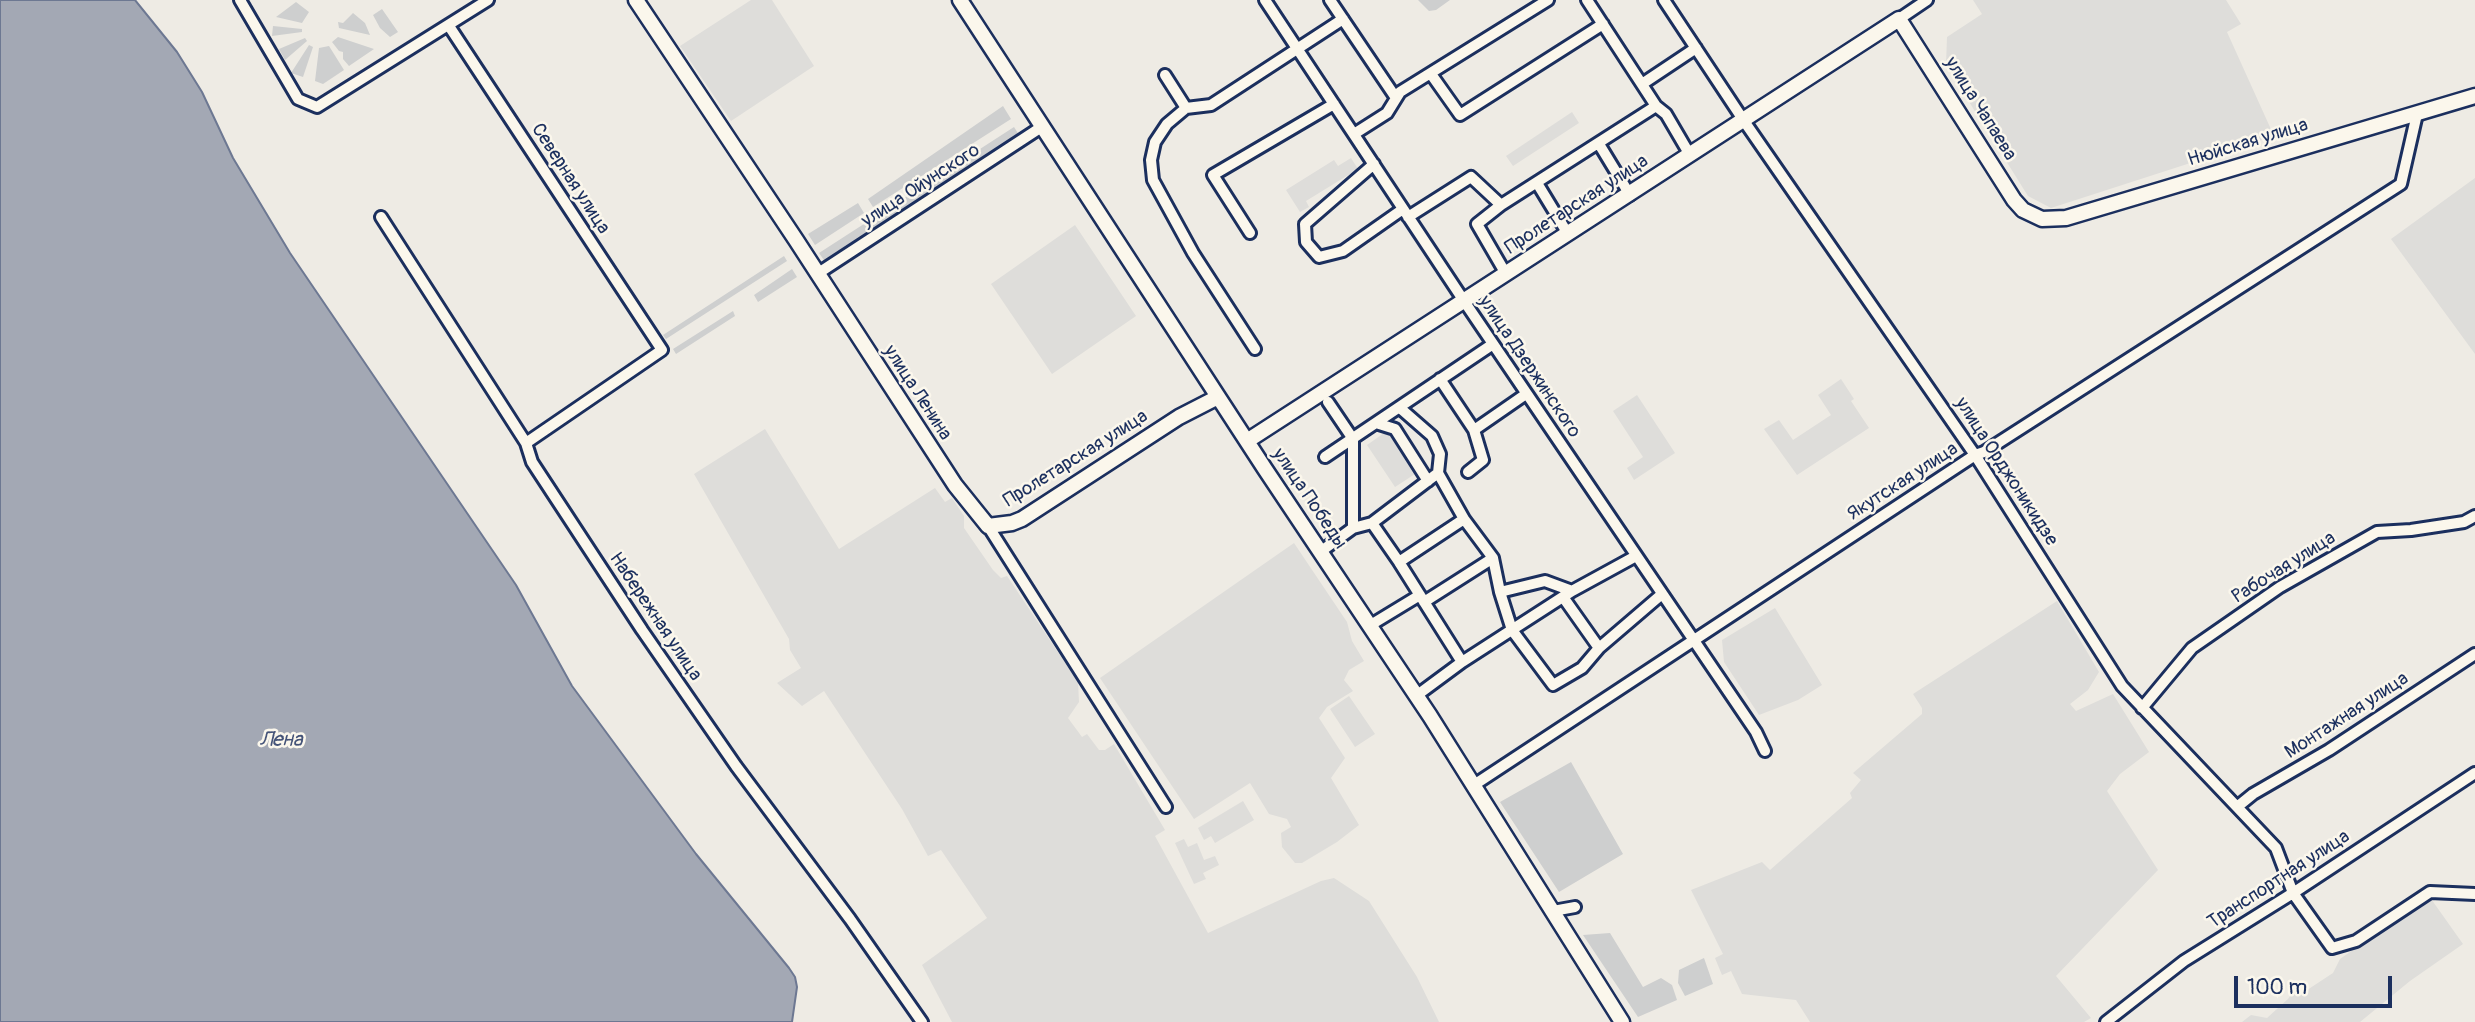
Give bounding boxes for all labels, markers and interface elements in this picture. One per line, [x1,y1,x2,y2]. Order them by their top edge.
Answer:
street label: улица Чапаева [1939,53,2021,165]
street label: Нюйская улица [2185,114,2311,172]
street label: Северная улица [526,119,614,239]
street label: улица Ойунского [858,139,984,233]
street label: Пролетарская улица [1501,150,1653,260]
street label: улица Дзержинского [1473,291,1585,443]
street label: улица Ленина [878,341,956,445]
street label: улица Орджоникидзе [1950,394,2062,550]
street label: Пролетарская улица [1000,405,1152,513]
street label: Якутская улица [1843,438,1963,526]
street label: улица Победы [1267,444,1351,554]
street label: Рабочая улица [2228,527,2340,609]
street label: Набережная улица [604,549,706,685]
street label: Монтажная улица [2281,668,2413,764]
water label: Лена [259,728,303,754]
street label: Транспортная улица [2204,826,2354,934]
scale bar [2237,962,2394,1006]
text: 100 m [2247,974,2307,1001]

